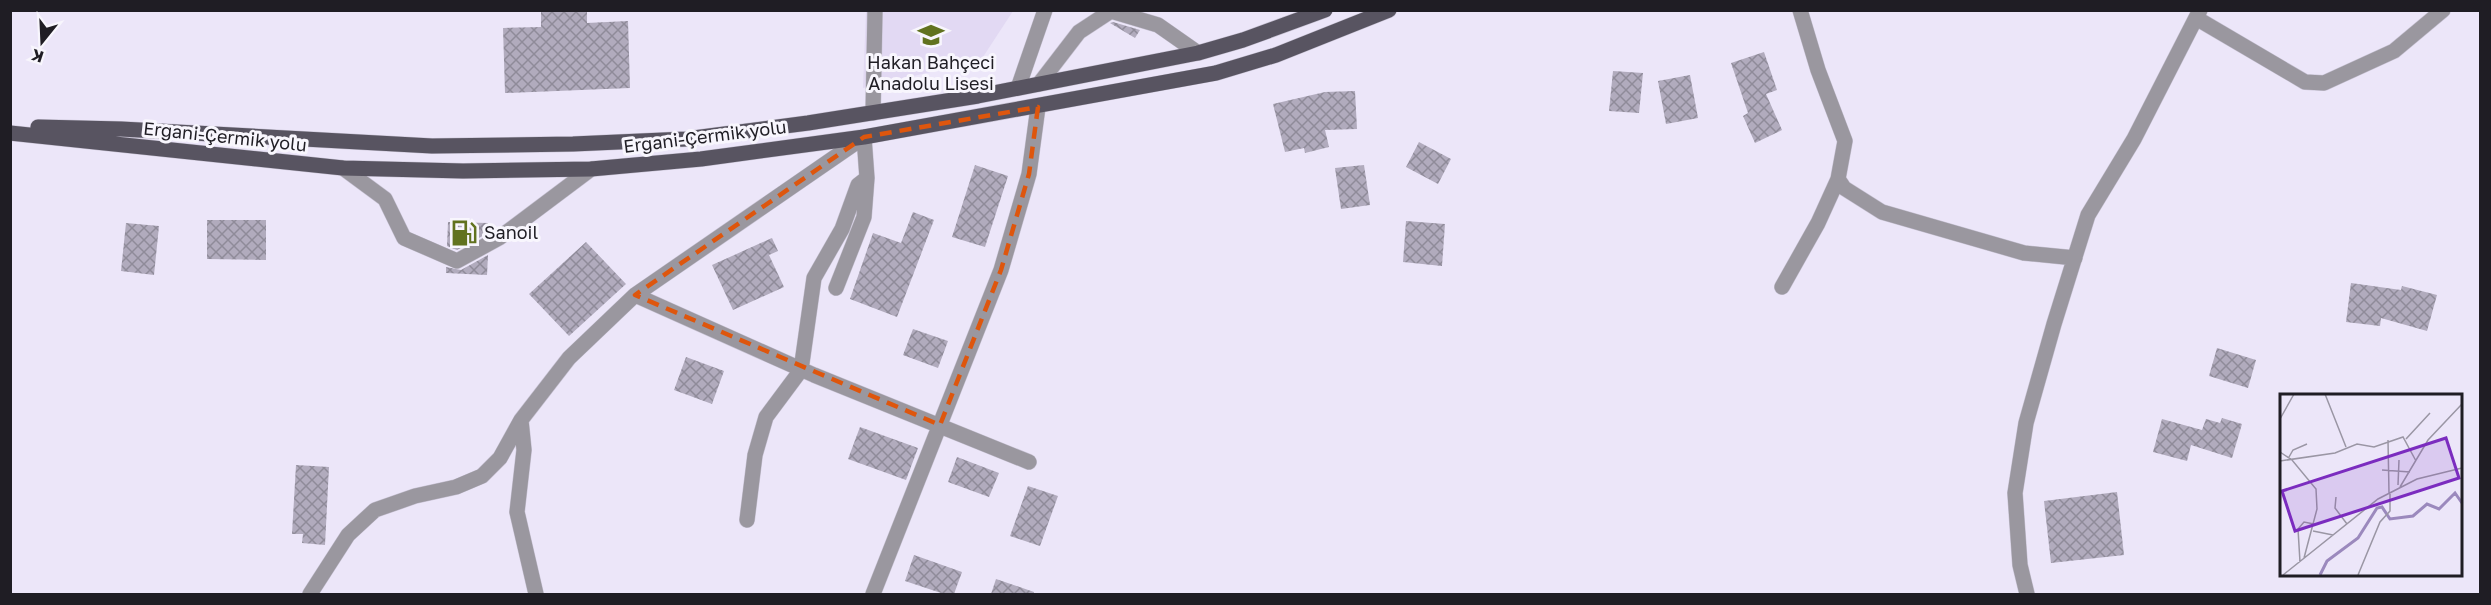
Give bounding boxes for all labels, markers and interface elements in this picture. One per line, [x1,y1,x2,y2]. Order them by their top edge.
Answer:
north arrow [12,12,72,72]
school or university icon: Hakan Bahçeci Anadolu Lisesi [916,20,946,50]
text: K [28,45,46,68]
place label: Hakan Bahçeci Anadolu Lisesi [867,51,995,94]
street label: Ergani-Çermik yolu [622,115,788,157]
street label: Ergani-Çermik yolu [142,116,308,156]
fuel station icon: Sanoil [449,218,479,248]
place label: Sanoil [484,221,538,243]
inset map [2280,394,2461,575]

